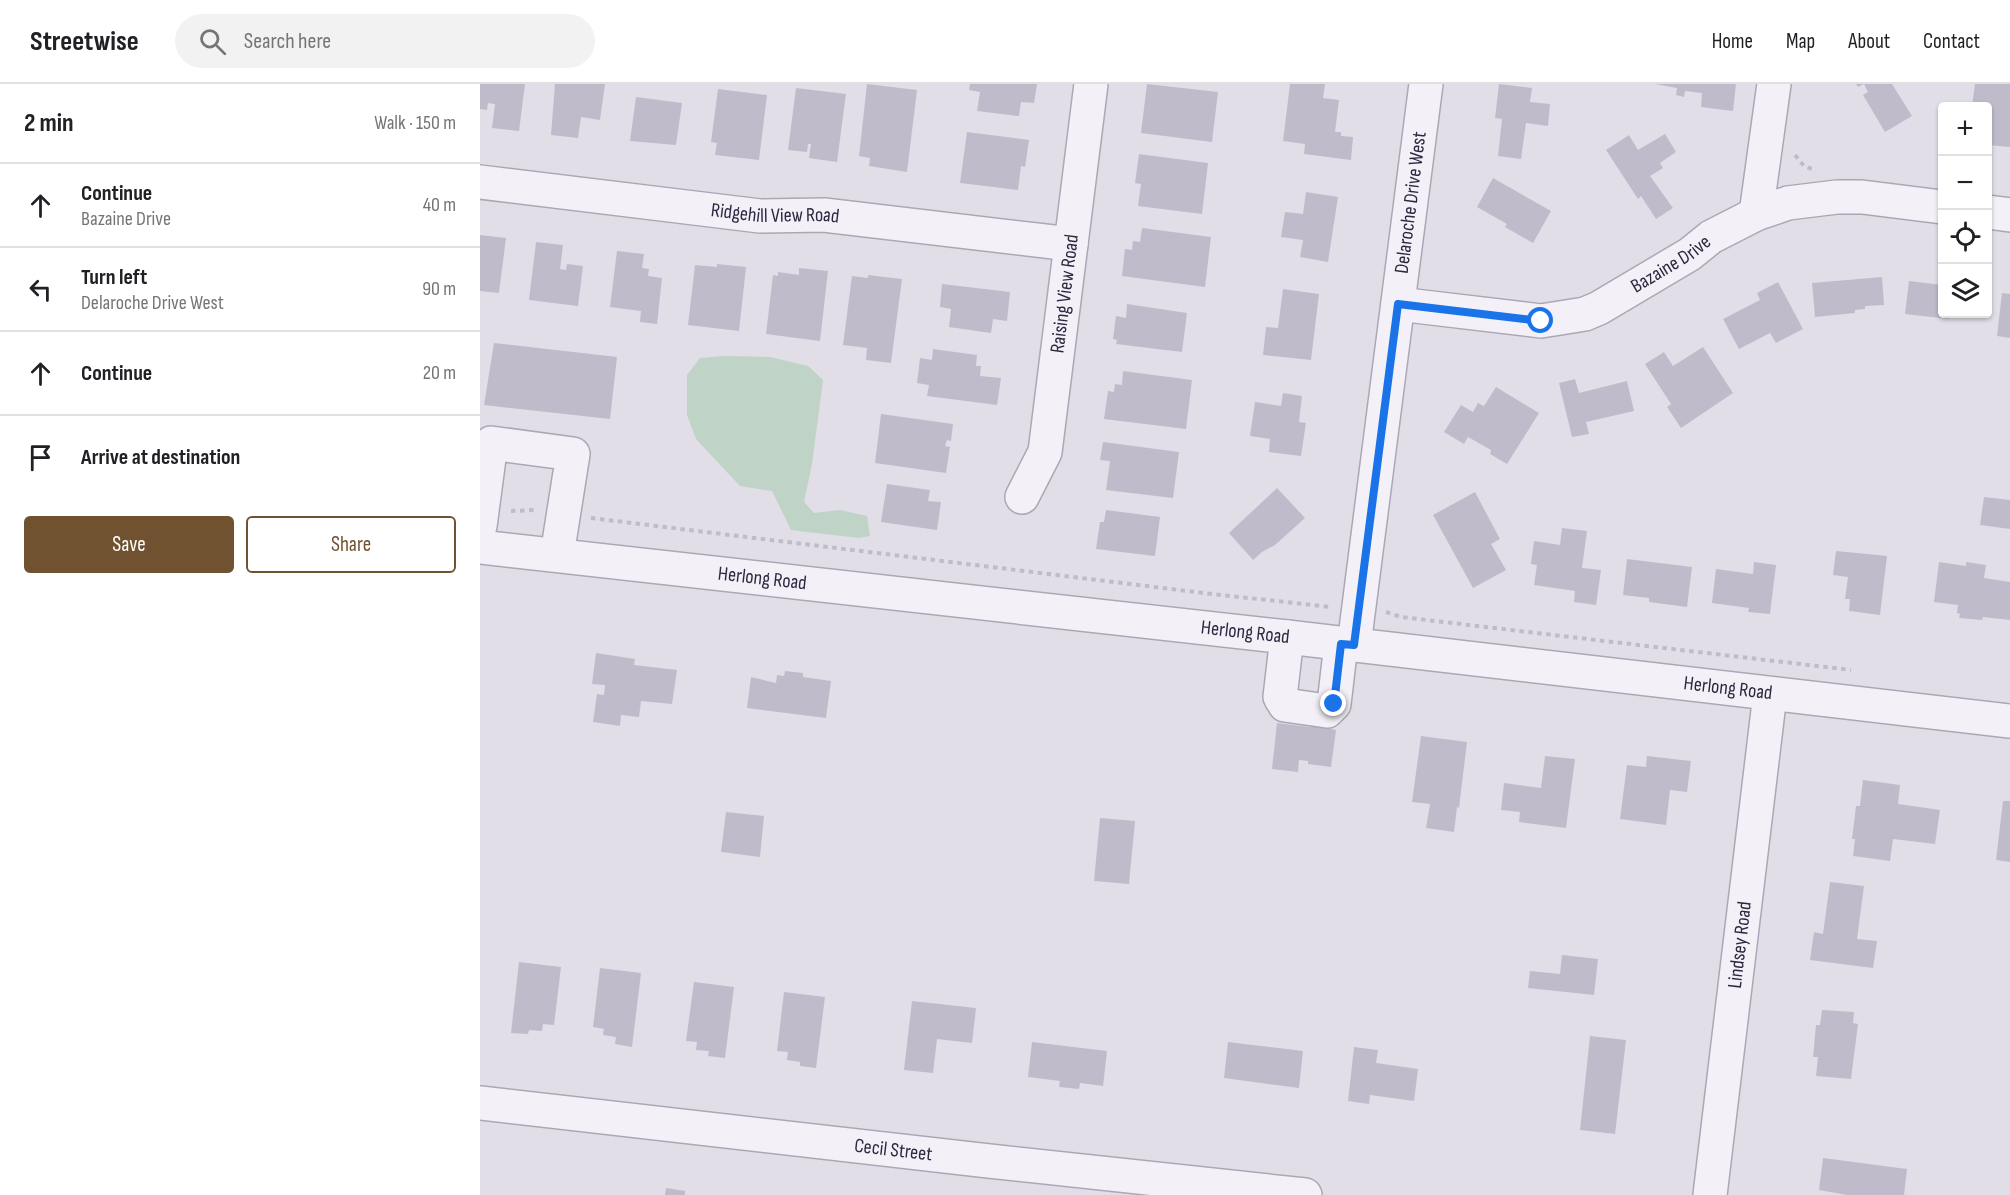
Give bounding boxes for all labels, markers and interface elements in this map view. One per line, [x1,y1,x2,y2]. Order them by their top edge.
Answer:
search box [175,14,595,68]
text: Streetwise [30,25,139,58]
icon: search [196,25,229,58]
text: Search here [244,28,331,55]
text: Home [1712,29,1753,54]
text: Map [1786,29,1815,54]
text: About [1848,29,1890,54]
text: Contact [1923,29,1980,54]
map controls [1938,102,1992,318]
button: + [1938,102,1992,156]
text: 2 min [24,108,74,139]
text: Walk · 150 m [374,111,456,135]
street label: Delaroche Drive West [1390,130,1432,275]
button: − [1938,156,1992,210]
text: Continue [81,180,152,207]
icon: ahead [24,189,57,222]
text: 40 m [423,193,456,217]
street label: Ridgehill View Road [710,198,841,229]
text: Bazaine Drive [81,207,171,231]
button: locate [1938,210,1992,264]
street label: Bazaine Drive [1627,230,1716,298]
street label: Raising View Road [1045,233,1084,355]
text: Turn left [81,264,147,291]
button: layers [1938,264,1992,318]
icon: left [24,273,57,306]
text: 90 m [422,277,456,301]
text: Delaroche Drive West [81,291,224,315]
route start [1527,307,1553,333]
icon: ahead [24,357,57,390]
text: Continue [81,360,152,387]
text: 20 m [423,361,456,385]
icon: arrive [24,441,57,474]
text: Arrive at destination [81,444,240,471]
button: Save [24,516,234,573]
button: Share [246,516,456,573]
street label: Herlong Road [717,562,808,595]
street label: Herlong Road [1200,615,1291,649]
street label: Herlong Road [1682,671,1774,705]
route end [1320,690,1346,716]
street label: Lindsey Road [1723,900,1757,990]
street label: Cecil Street [853,1134,934,1166]

